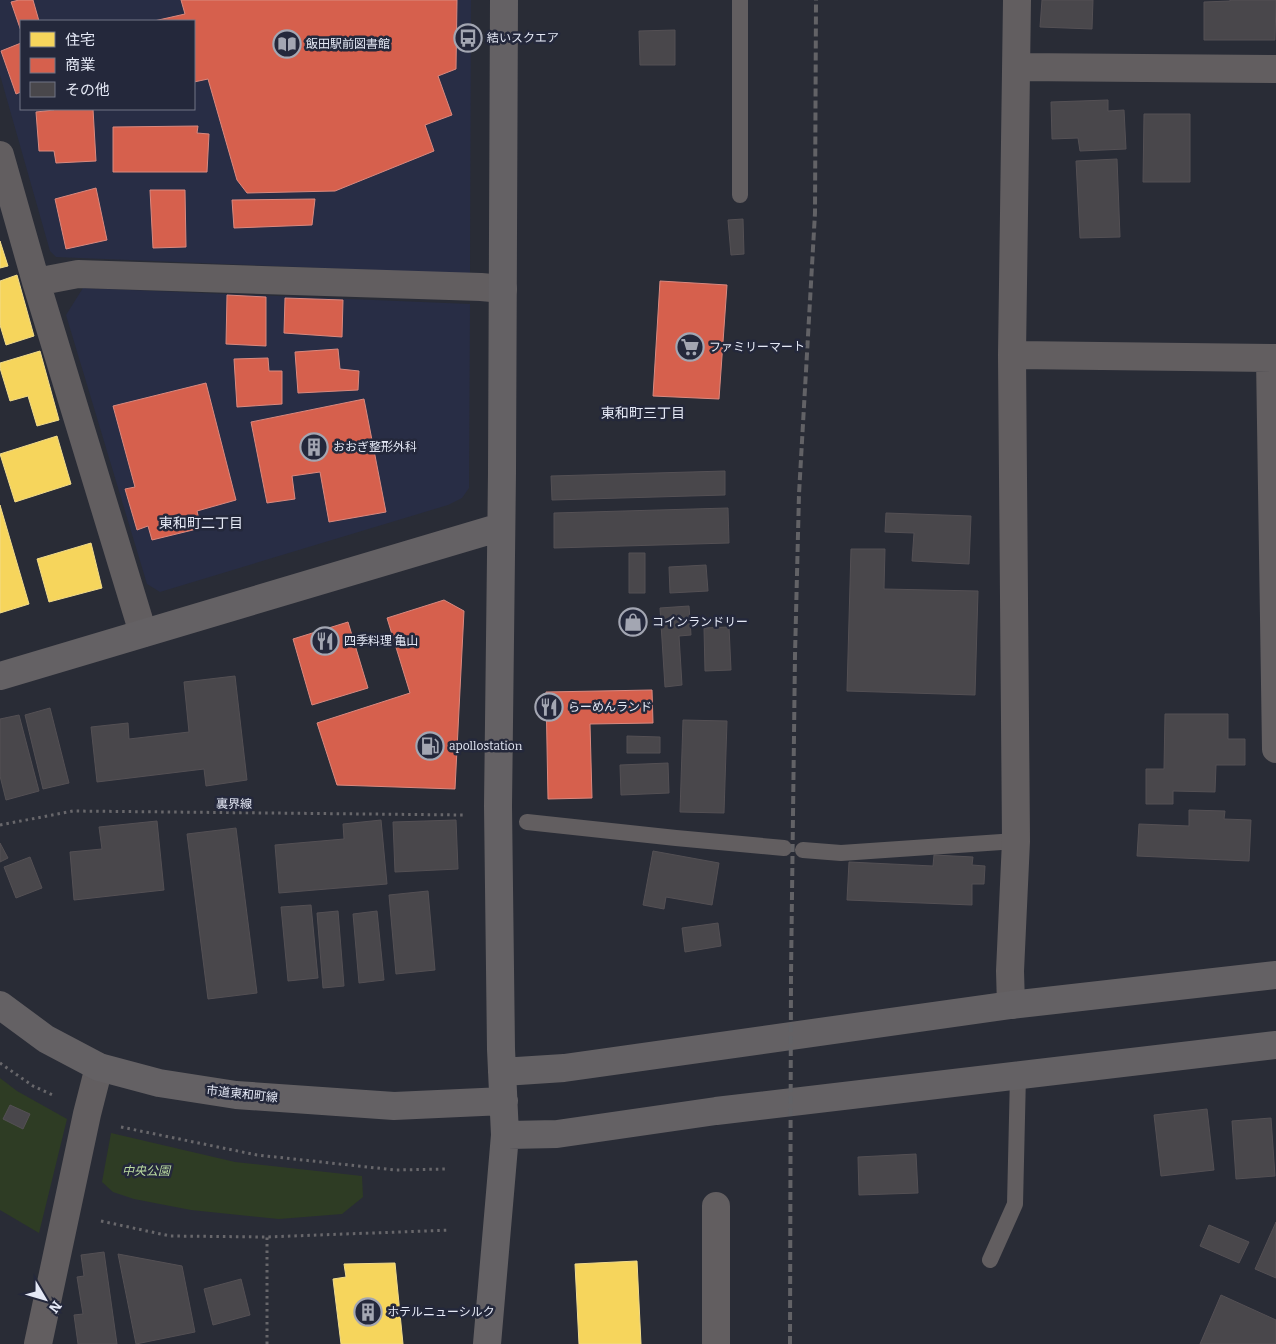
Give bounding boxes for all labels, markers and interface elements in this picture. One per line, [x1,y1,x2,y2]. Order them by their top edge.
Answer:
legend [20,20,195,110]
bus stop icon: 結いスクエア [453,23,483,53]
library icon: 飯田駅前図書館 [272,29,302,59]
text: 住宅 [65,31,95,49]
place label: 結いスクエア [487,31,559,45]
place label: 飯田駅前図書館 [306,37,390,51]
text: 商業 [65,56,95,74]
text: その他 [65,81,110,99]
supermarket icon: ファミリーマート [675,332,705,362]
place label: ファミリーマート [709,340,805,354]
district label: 東和町三丁目 [601,405,685,422]
building icon: おおぎ整形外科 [299,432,329,462]
place label: おおぎ整形外科 [333,440,417,454]
district label: 東和町二丁目 [159,515,243,532]
shop icon: コインランドリー [618,607,648,637]
place label: コインランドリー [652,615,748,629]
restaurant icon: 四季料理 亀山 [310,626,340,656]
place label: 四季料理 亀山 [344,634,418,648]
restaurant icon: らーめんランド [534,692,564,722]
place label: らーめんランド [568,700,652,714]
fuel station icon: apollostation [415,731,445,761]
place label: apollostation [449,739,523,753]
street label: 裏界線 [216,797,252,811]
street label: 市道東和町線 [205,1083,279,1105]
park label: 中央公園 [122,1164,172,1178]
north arrow [20,1274,70,1324]
text: N [45,1297,65,1316]
building icon: ホテルニューシルク [353,1297,383,1327]
place label: ホテルニューシルク [387,1305,495,1319]

